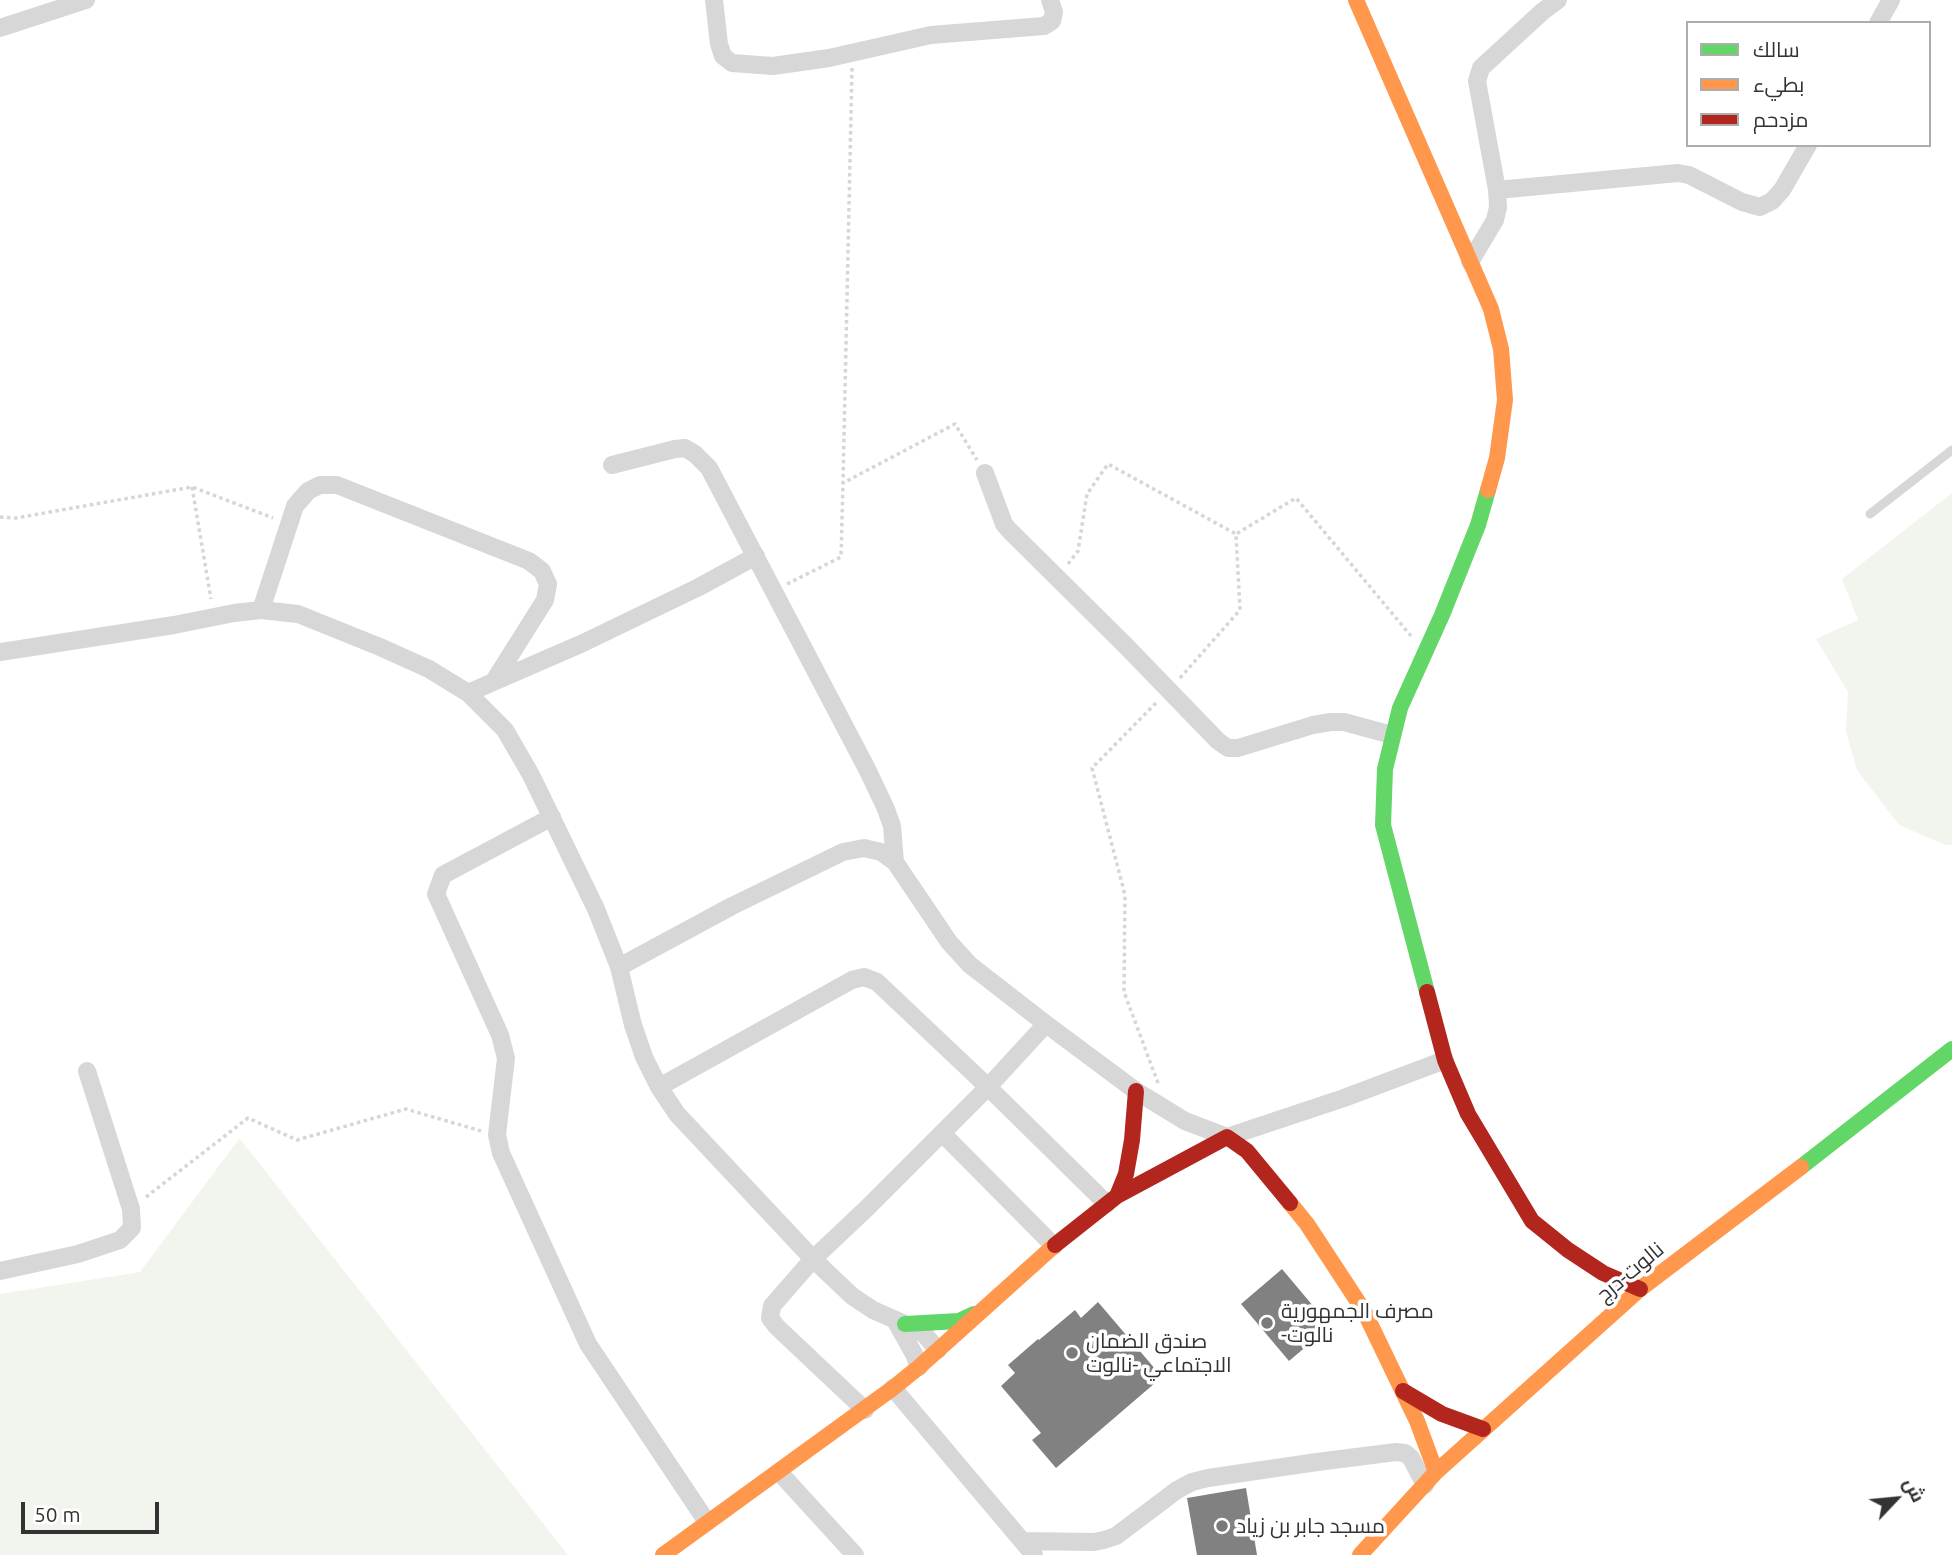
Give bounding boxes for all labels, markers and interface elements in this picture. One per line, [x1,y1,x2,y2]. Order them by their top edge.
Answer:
legend [1686,21,1931,147]
text: سالك [1753,37,1800,61]
text: بطيء [1753,72,1804,96]
text: مزدحم [1753,107,1808,131]
street label: نالوت-درج [1591,1237,1669,1307]
place label: مصرف الجمهورية -نالوت [1281,1298,1434,1348]
marker: مصرف الجمهورية -نالوت [1259,1315,1275,1331]
place label: صندق الضمان الاجتماعي -نالوت [1086,1328,1232,1378]
marker: صندق الضمان الاجتماعي -نالوت [1064,1345,1080,1361]
north arrow [1861,1464,1931,1534]
text: ش [1900,1474,1930,1506]
scale bar [24,1488,163,1532]
text: 50 m [34,1502,81,1526]
place label: مسجد جابر بن زياد [1236,1513,1385,1539]
marker: مسجد جابر بن زياد [1214,1518,1230,1534]

